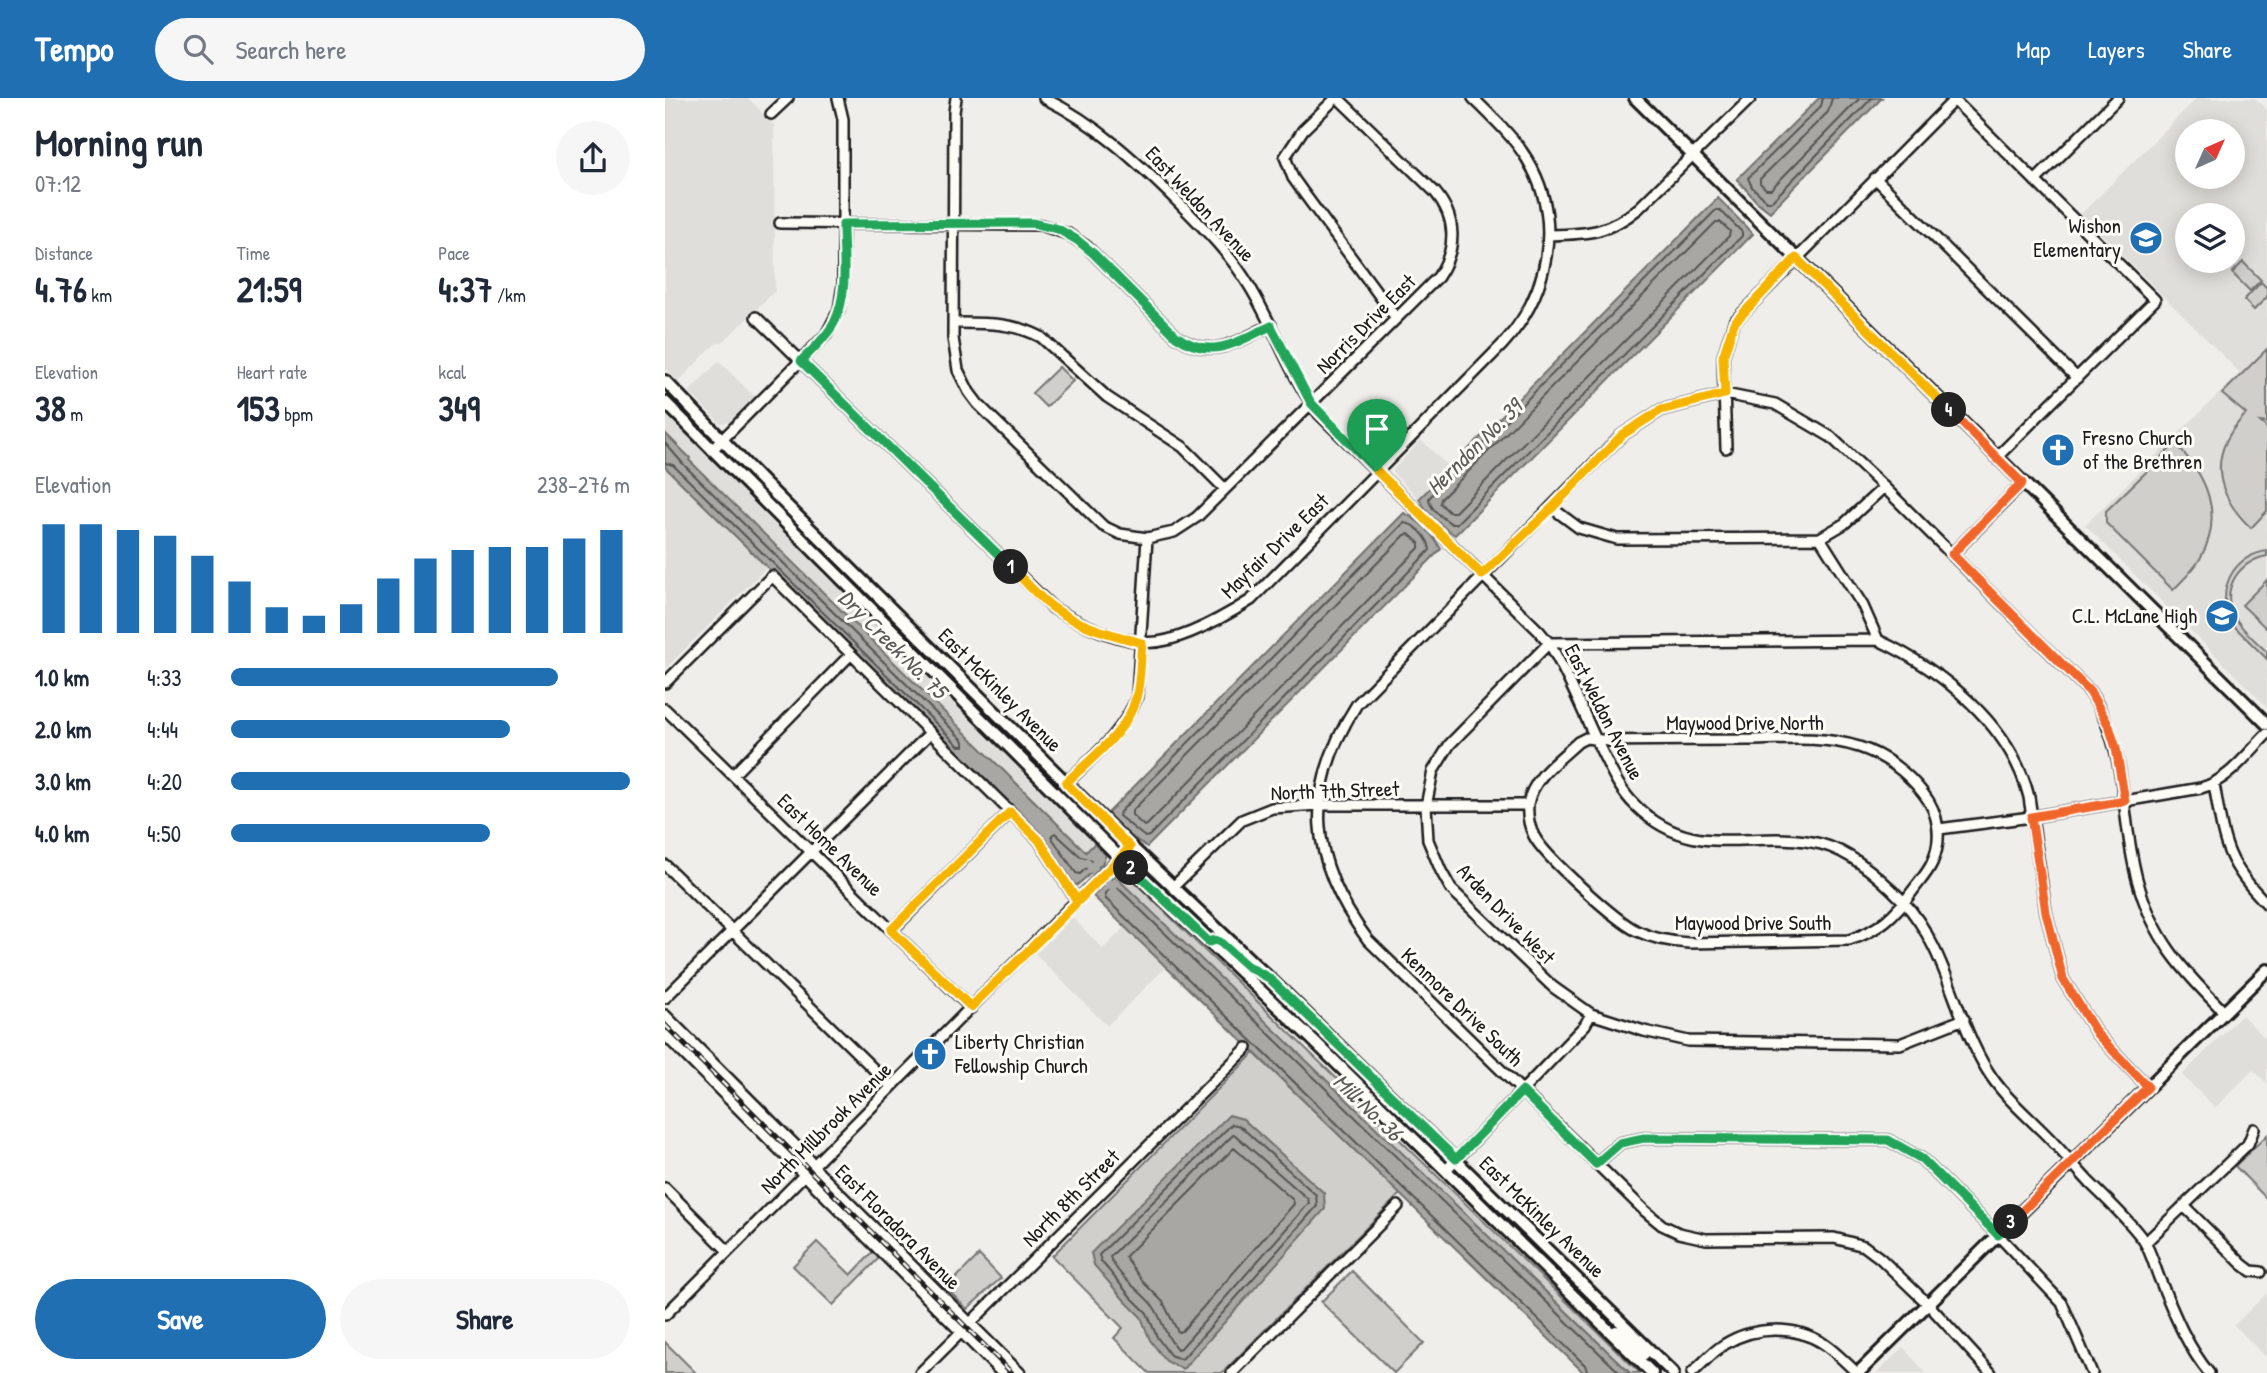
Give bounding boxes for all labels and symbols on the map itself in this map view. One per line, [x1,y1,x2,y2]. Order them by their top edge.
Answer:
north arrow [2175,119,2245,189]
street label: East Weldon Avenue [1139,139,1262,268]
place label: Wishon Elementary [2033,211,2121,264]
school or university icon: Wishon Elementary [2127,219,2165,257]
street label: Norris Drive East [1309,267,1423,380]
water label: Herndon No. 39 [1419,389,1531,501]
pin: 4 [1931,392,1967,428]
pin [1347,399,1407,471]
place label: Fresno Church of the Brethren [2082,423,2202,476]
church icon: Fresno Church of the Brethren [2039,431,2077,469]
street label: Mayfair Drive East [1214,486,1336,605]
pin: 1 [993,550,1029,584]
water label: Dry Creek No. 75 [831,582,957,708]
school or university icon: C.L. McLane High [2203,597,2241,635]
place label: C.L. McLane High [2072,601,2197,630]
street label: East McKinley Avenue [932,621,1069,758]
street label: East Weldon Avenue [1558,639,1651,785]
street label: Maywood Drive North [1666,708,1824,737]
street label: North 7th Street [1270,774,1401,807]
street label: East Home Avenue [771,787,890,903]
pin: 2 [1113,850,1149,886]
street label: Arden Drive West [1451,857,1563,971]
street label: Maywood Drive South [1675,908,1831,937]
street label: Kenmore Drive South [1395,941,1530,1073]
place label: Liberty Christian Fellowship Church [954,1027,1088,1080]
church icon: Liberty Christian Fellowship Church [911,1035,949,1073]
street label: North Millbrook Avenue [753,1055,898,1200]
water label: Mill No. 36 [1327,1066,1411,1149]
street label: North 8th Street [1015,1142,1127,1253]
street label: East McKinley Avenue [1473,1149,1612,1284]
street label: East Floradora Avenue [829,1157,968,1296]
pin: 3 [1993,1204,2029,1240]

